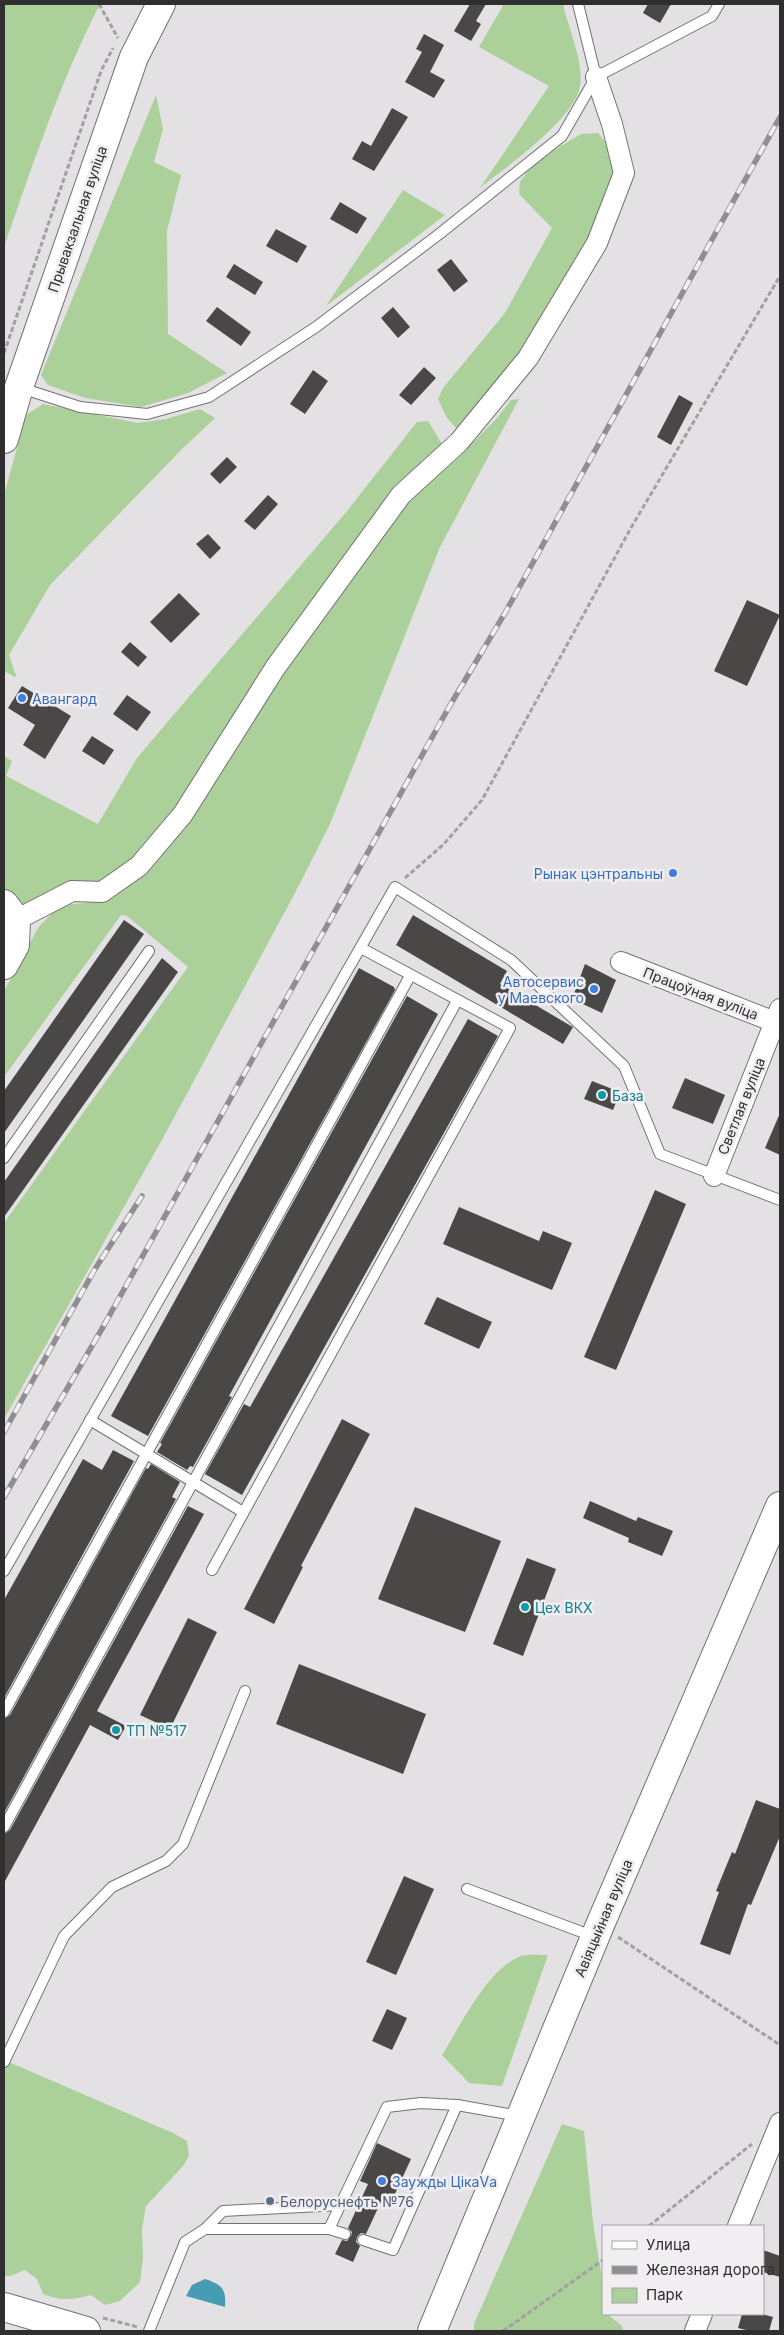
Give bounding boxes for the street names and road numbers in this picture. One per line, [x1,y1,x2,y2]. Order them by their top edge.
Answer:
street label: Прывакзальная вуліца [44,144,110,294]
street label: Працоўная вуліца [641,963,761,1023]
street label: Светлая вуліца [714,1055,768,1157]
street label: Авіяцыйная вуліца [570,1857,636,1979]

